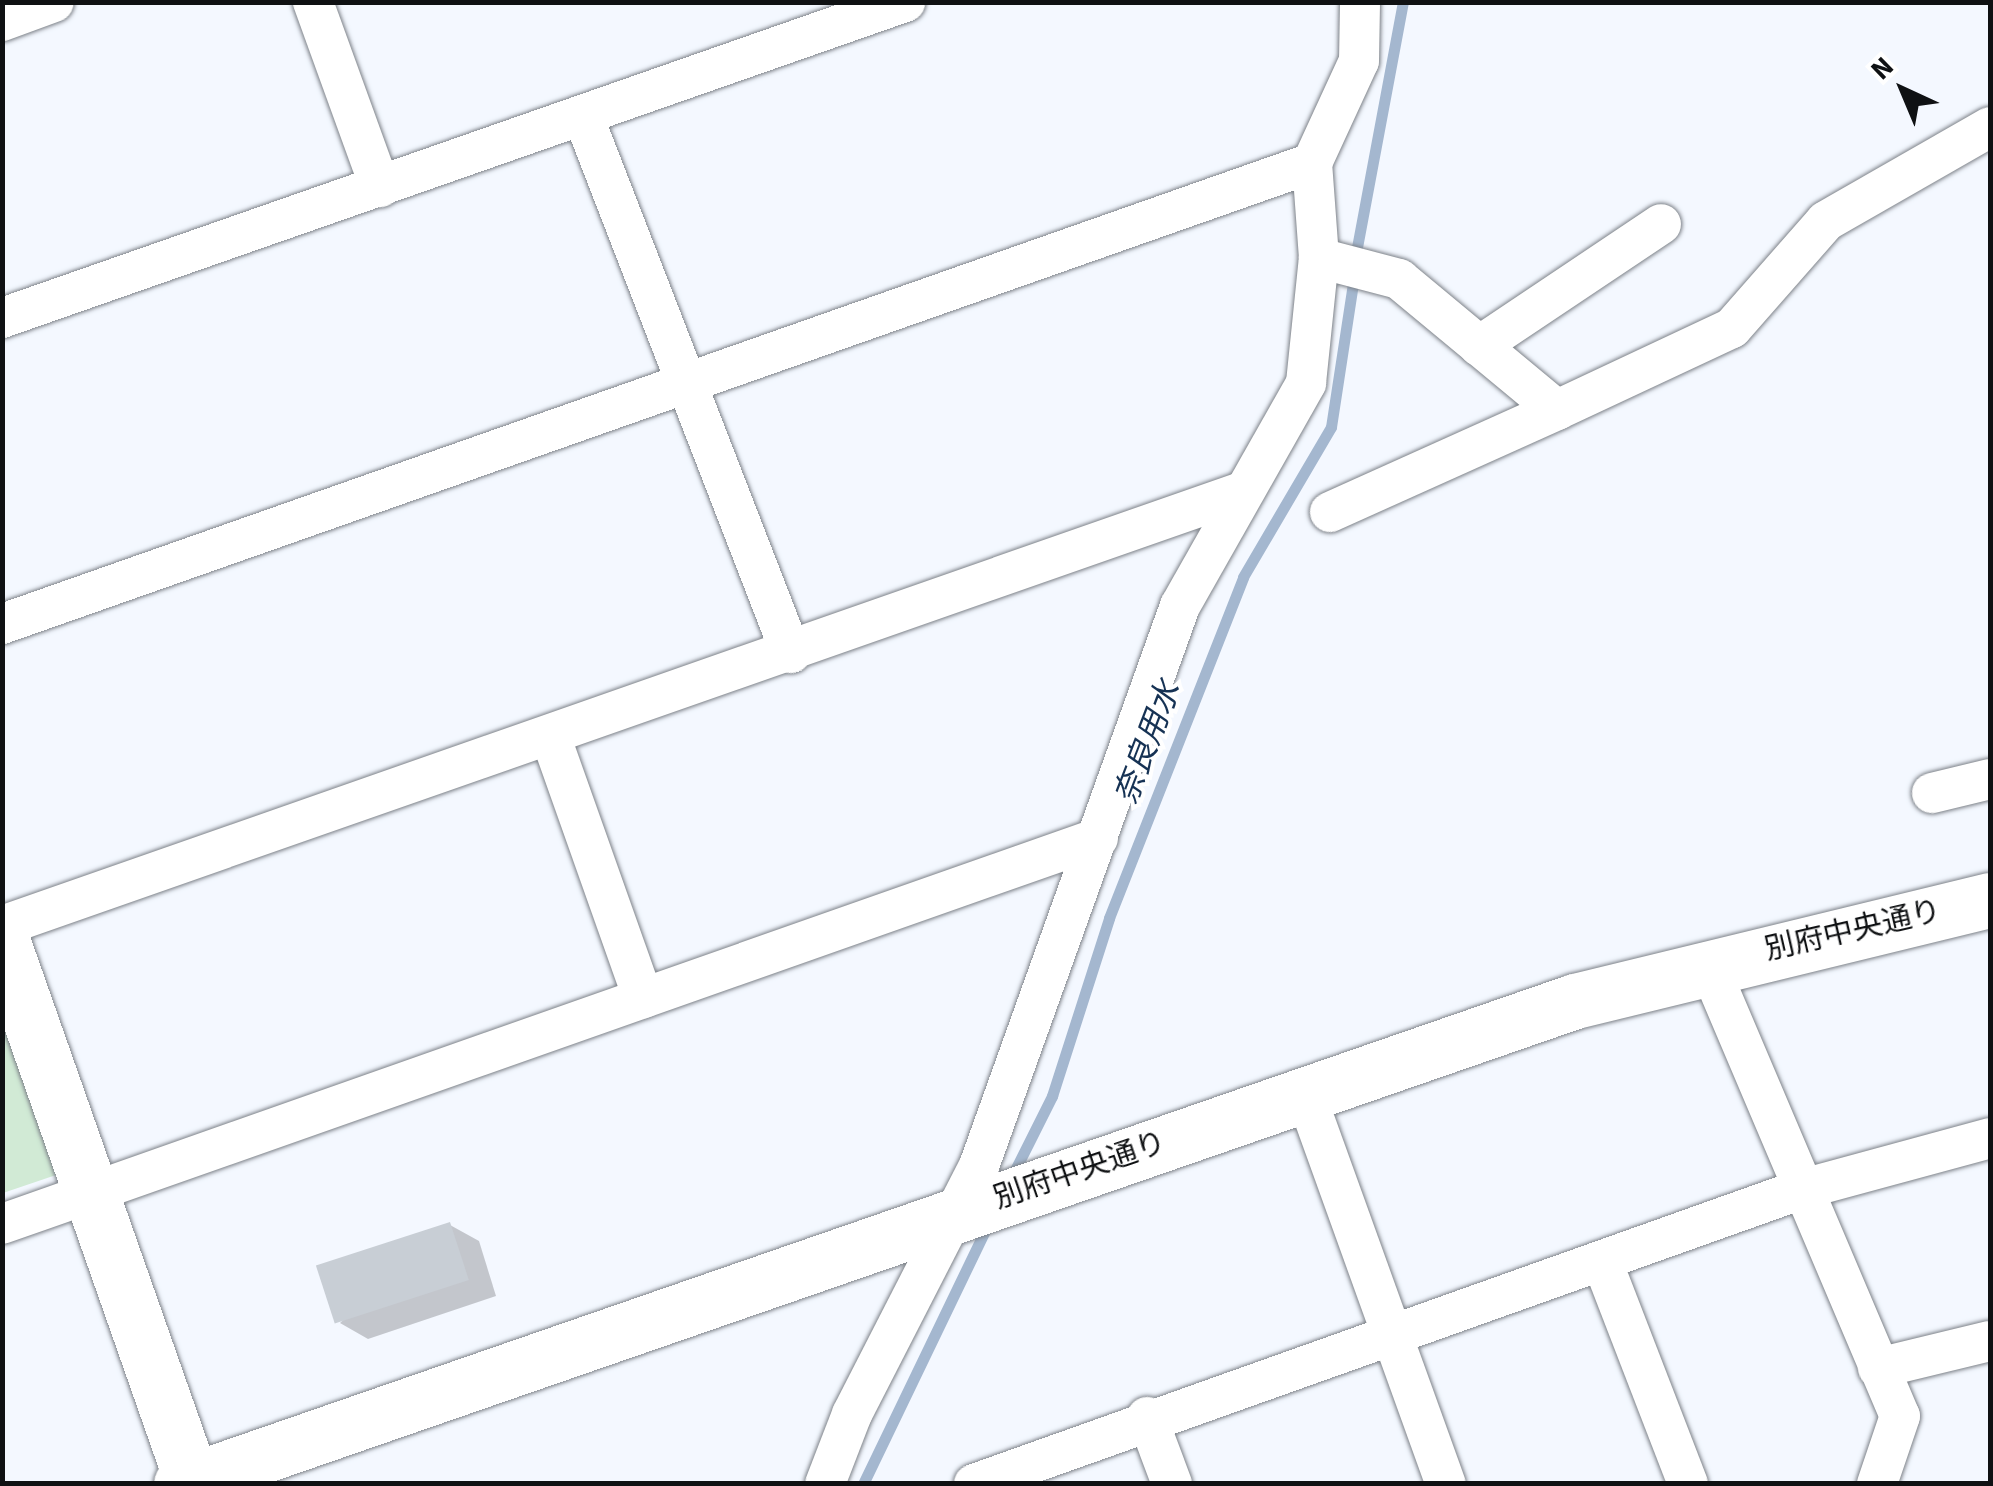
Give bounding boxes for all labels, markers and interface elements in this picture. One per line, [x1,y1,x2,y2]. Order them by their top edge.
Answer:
north arrow [1853,40,1953,140]
text: N [1862,48,1903,89]
water label: 奈良用水 [1107,676,1189,810]
street label: 別府中央通り [1761,893,1945,969]
street label: 別府中央通り [989,1125,1171,1217]

